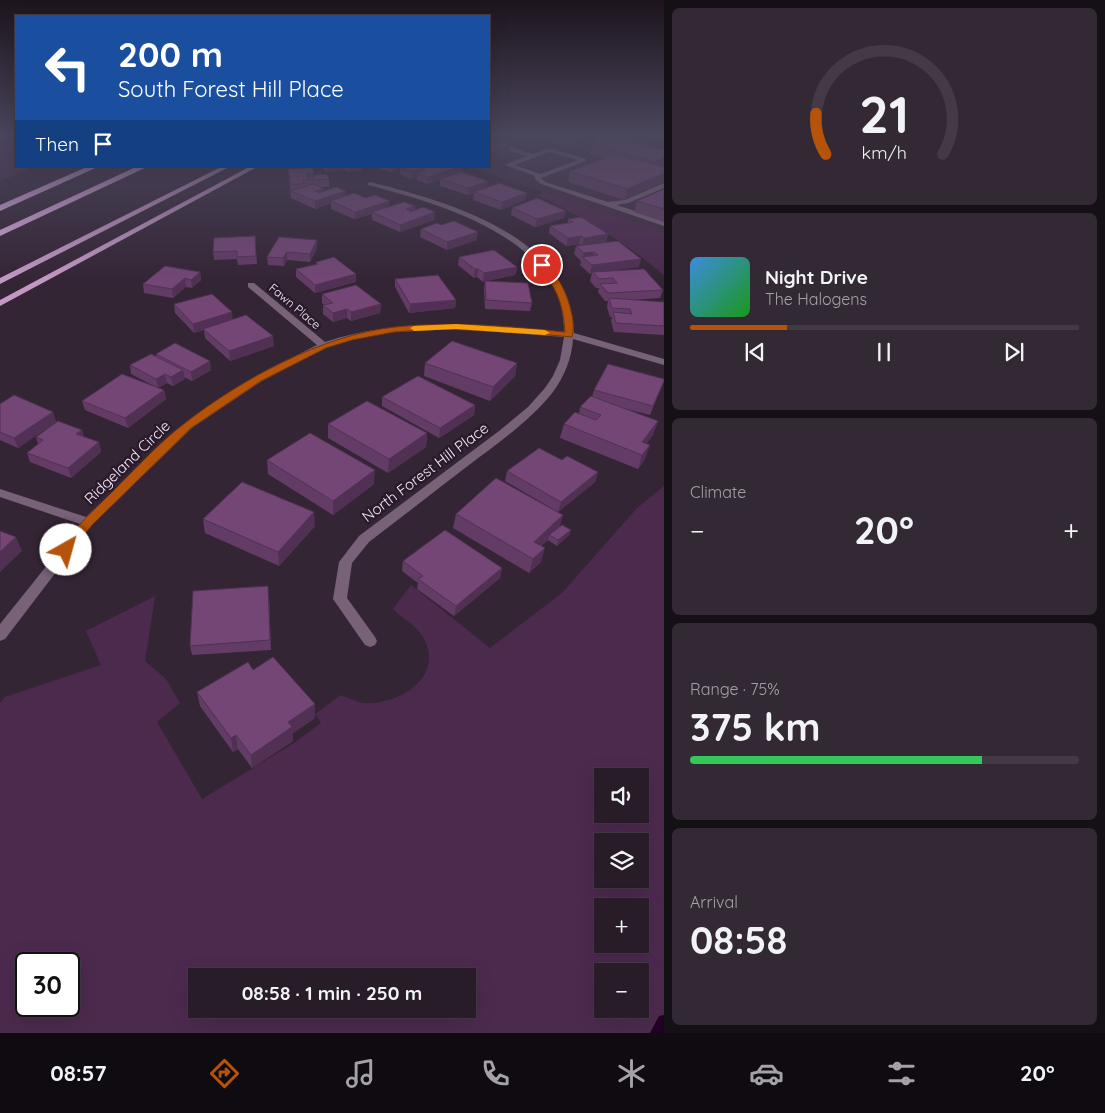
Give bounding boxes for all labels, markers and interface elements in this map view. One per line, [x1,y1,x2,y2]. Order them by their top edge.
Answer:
text: 200 m [118,32,223,76]
icon: left [35,35,100,100]
text: South Forest Hill Place [118,75,344,103]
text: 21 [860,81,909,146]
icon: arrive [89,130,117,158]
text: Then [35,132,79,156]
text: km/h [862,141,907,163]
pin [521,244,563,286]
icon: arrive [528,251,556,279]
text: Night Drive [765,265,868,289]
street label: Fawn Place [266,280,324,332]
text: The Halogens [765,289,867,309]
icon: previous [741,338,769,366]
icon: pause [870,338,898,366]
icon: next [1000,338,1028,366]
street label: Ridgeland Circle [80,416,174,508]
street label: North Forest Hill Place [358,418,492,526]
text: Climate [690,482,746,502]
text: 20° [854,506,914,554]
text: − [690,513,705,548]
text: + [1063,513,1079,548]
position arrow [39,523,91,575]
text: Range · 75% [690,679,780,699]
text: 375 km [690,703,820,751]
map controls [594,768,649,1018]
button: sound [594,768,649,823]
button: layers [594,833,649,888]
text: Arrival [690,892,738,912]
button: + [594,898,649,953]
text: 08:58 [690,916,787,964]
speed limit sign: 30 [15,952,80,1017]
button: − [594,963,649,1018]
text: 08:58 · 1 min · 250 m [242,981,422,1005]
icon: directions [207,1056,242,1091]
icon: music [343,1056,378,1091]
icon: phone [478,1056,513,1091]
icon: climate [614,1056,649,1091]
icon: car [749,1056,784,1091]
icon: filters [884,1056,919,1091]
text: 08:57 [50,1059,107,1087]
text: 20° [1020,1059,1055,1087]

